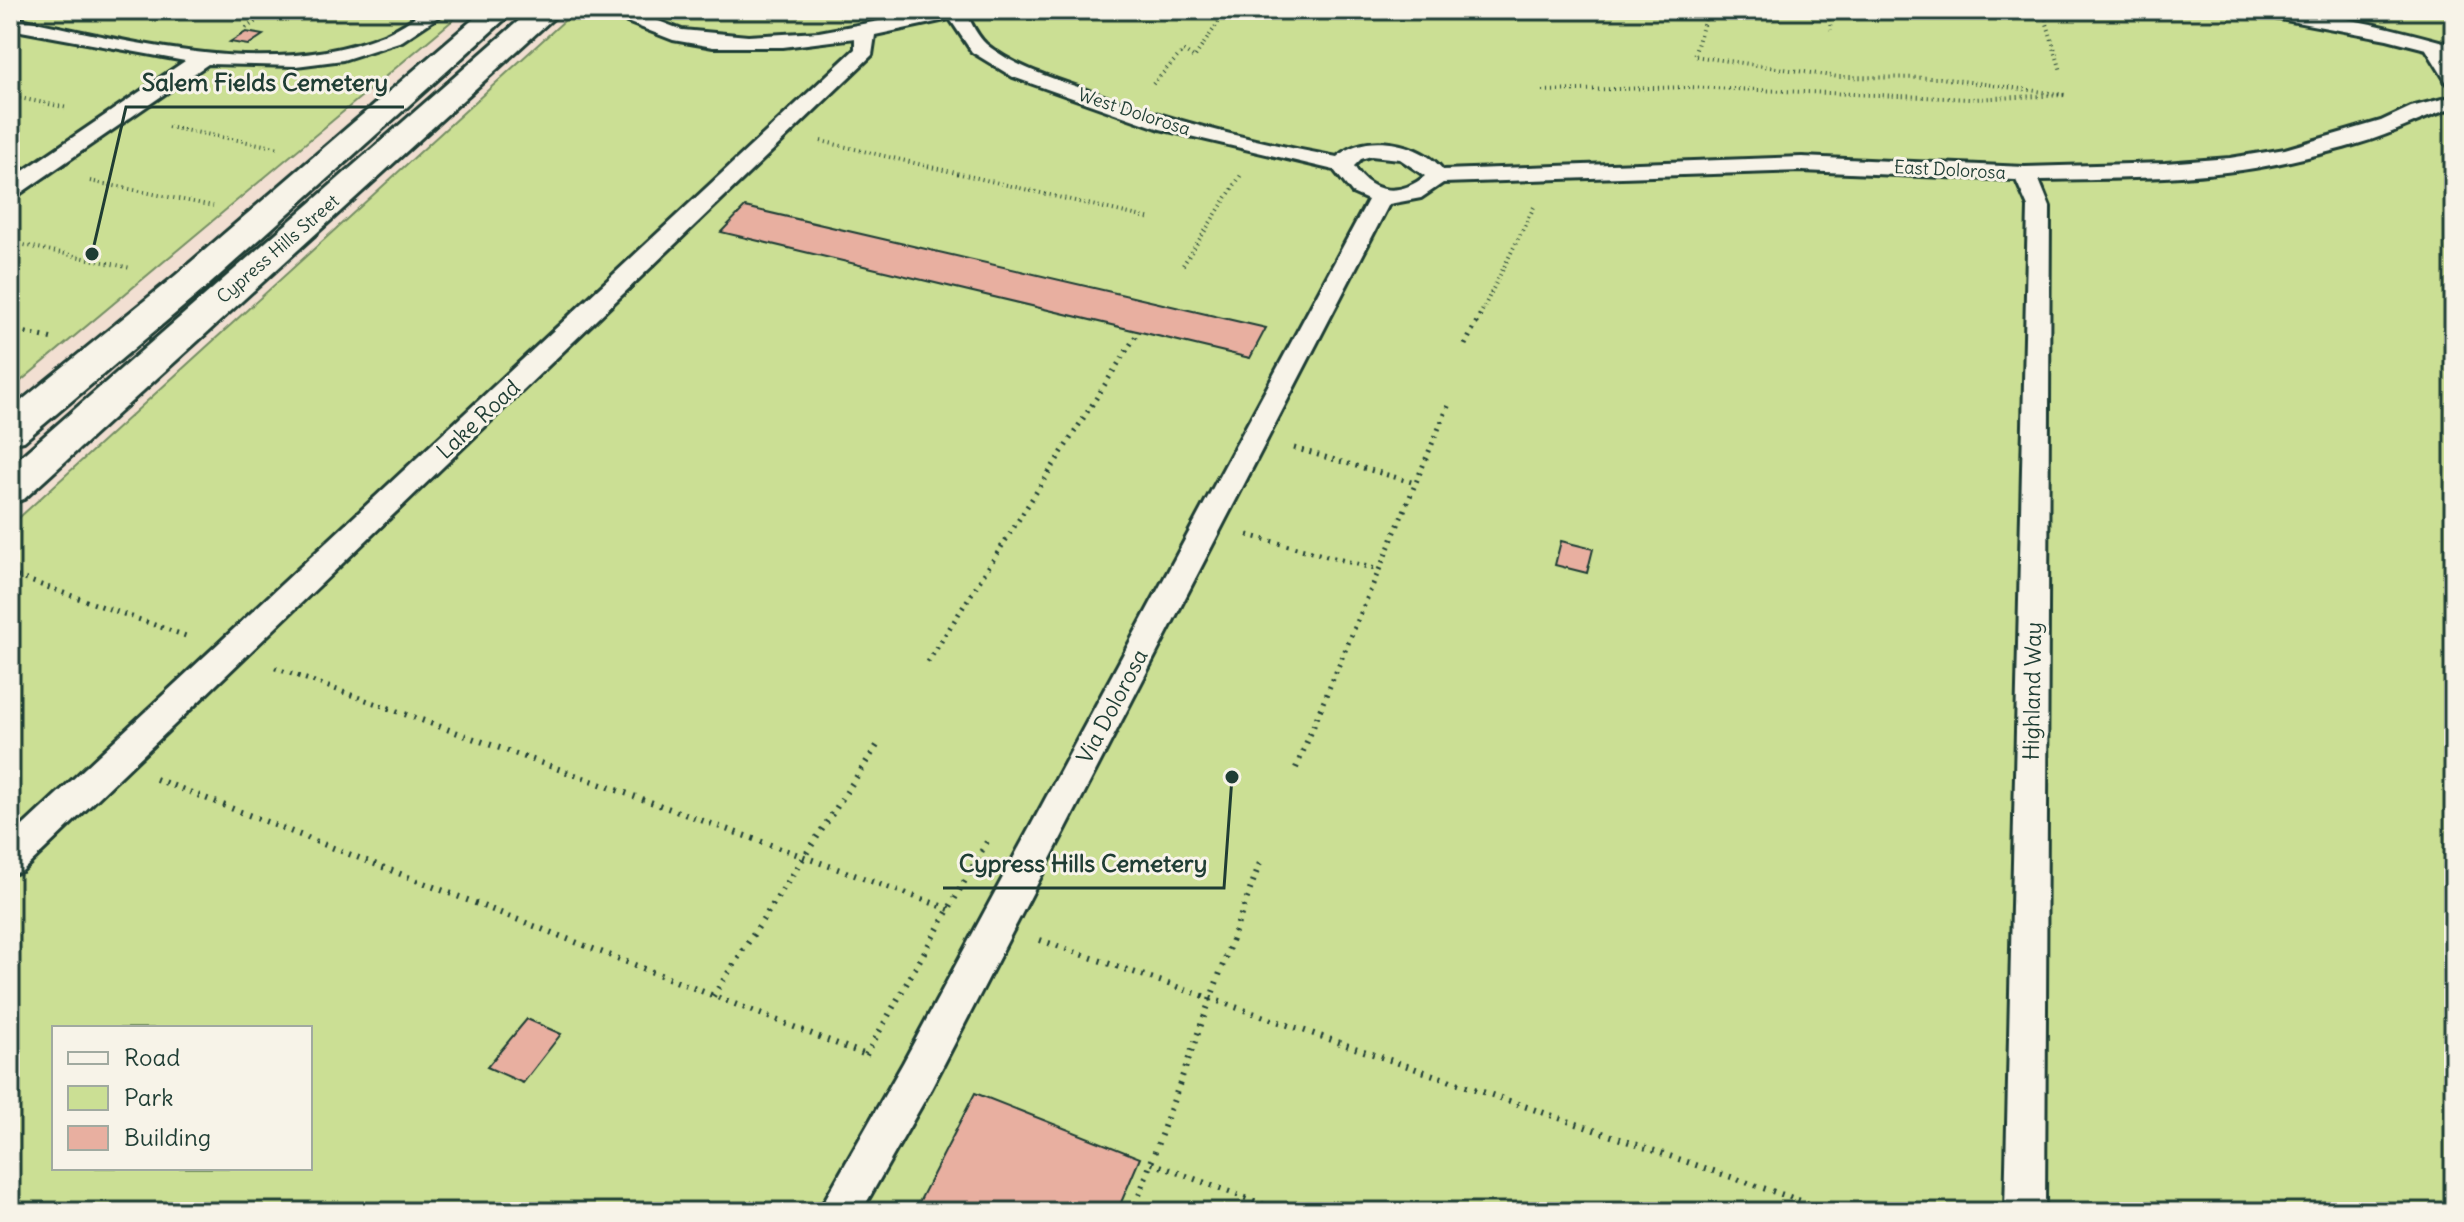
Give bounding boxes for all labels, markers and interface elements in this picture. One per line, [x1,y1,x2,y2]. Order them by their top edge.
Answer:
callout: Salem Fields Cemetery [126,59,404,107]
text: Salem Fields Cemetery [142,67,388,97]
street label: West Dolorosa [1075,83,1193,140]
street label: East Dolorosa [1894,155,2007,184]
street label: Cypress Hills Street [212,189,344,308]
street label: Lake Road [430,373,526,465]
street label: Highland Way [2017,622,2047,760]
street label: Via Dolorosa [1070,644,1154,768]
callout: Cypress Hills Cemetery [943,840,1224,888]
text: Cypress Hills Cemetery [959,848,1207,878]
legend [52,1026,312,1170]
text: Road [124,1042,180,1072]
text: Park [124,1082,174,1112]
text: Building [124,1122,211,1152]

